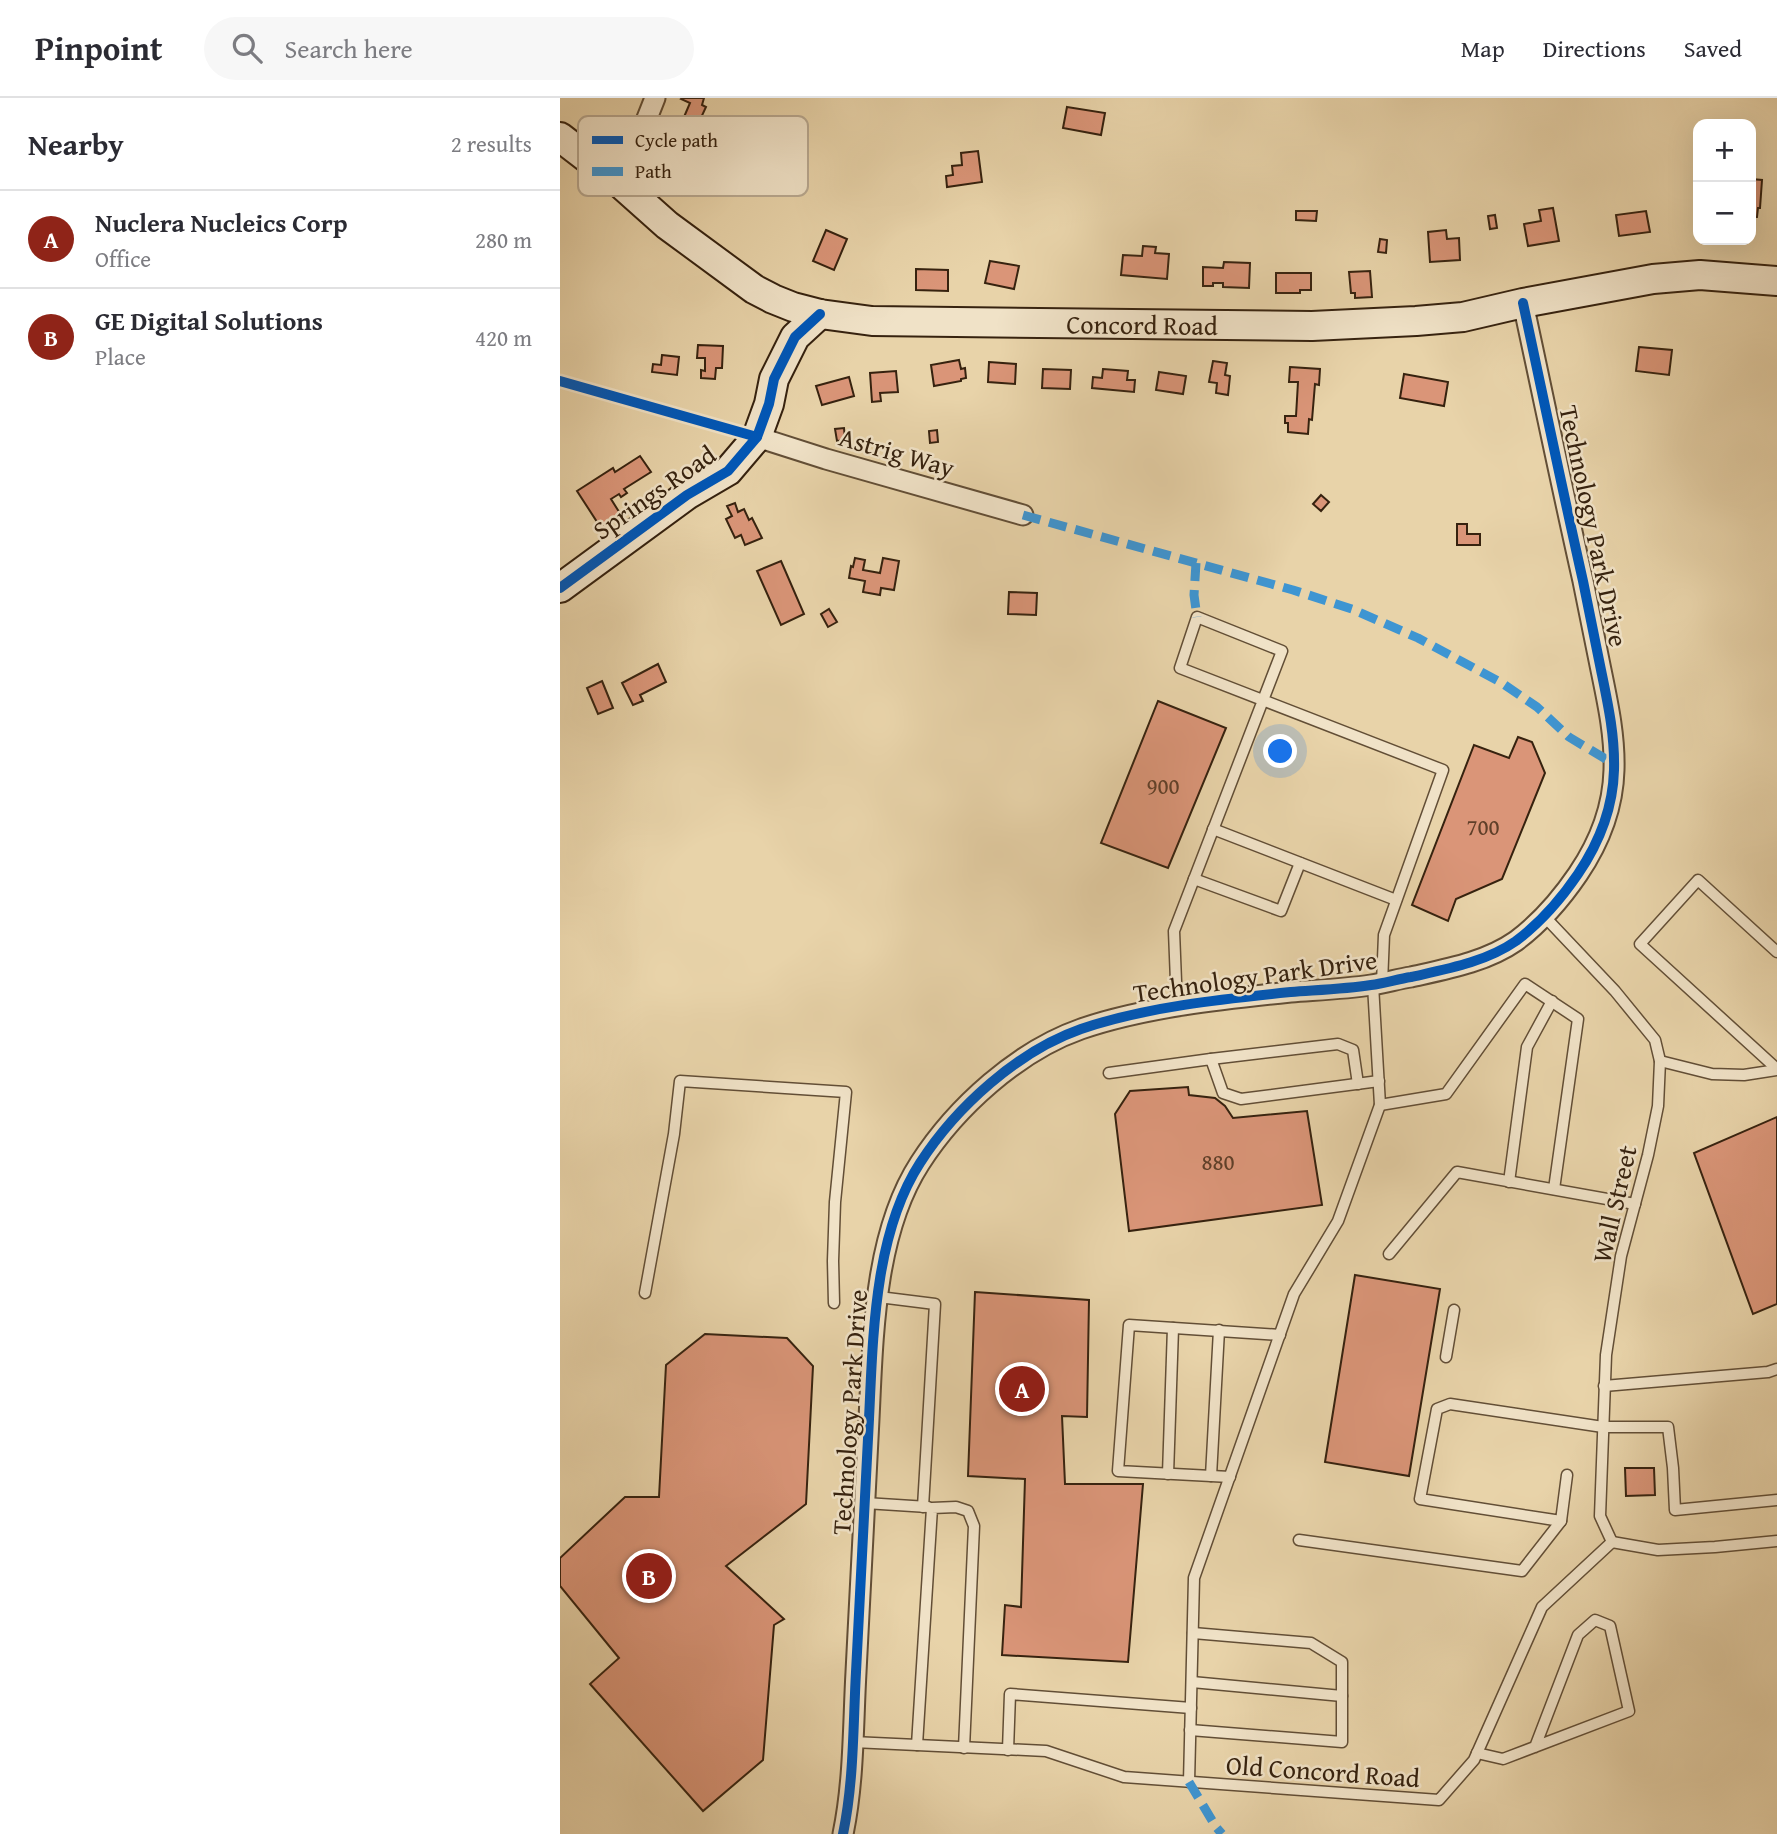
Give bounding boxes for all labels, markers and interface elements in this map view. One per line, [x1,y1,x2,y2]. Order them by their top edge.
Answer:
search box [204,17,694,80]
text: Pinpoint [35,24,162,72]
icon: search [228,29,266,67]
text: Search here [284,29,413,68]
text: Map [1461,31,1505,66]
text: Directions [1543,31,1646,66]
text: Saved [1684,31,1742,66]
legend [578,116,808,196]
map controls [1693,119,1756,245]
button: + [1693,119,1756,182]
text: Nearby [28,122,124,166]
text: Cycle path [635,126,718,154]
text: 2 results [451,127,532,160]
text: Path [635,157,672,185]
button: − [1693,182,1756,245]
text: Nuclera Nucleics Corp [95,203,347,242]
text: A [44,223,58,256]
text: 280 m [475,223,532,256]
text: Office [95,242,151,275]
text: GE Digital Solutions [95,301,323,340]
street label: Concord Road [1066,304,1218,344]
text: B [44,321,58,354]
text: 420 m [475,321,532,354]
text: Place [95,340,146,373]
street label: Technology Park Drive [1549,402,1639,650]
street label: Astrig Way [835,417,959,487]
street label: Springs Road [584,435,724,549]
your location [1263,734,1297,768]
house number: 900 [1146,769,1180,802]
house number: 700 [1466,810,1500,843]
street label: Technology Park Drive [1131,940,1379,1012]
street label: Wall Street [1582,1141,1646,1267]
house number: 880 [1201,1145,1235,1178]
street label: Technology Park Drive [821,1288,877,1536]
pin: A [999,1363,1045,1415]
pin: B [626,1550,672,1602]
street label: Old Concord Road [1225,1745,1421,1797]

